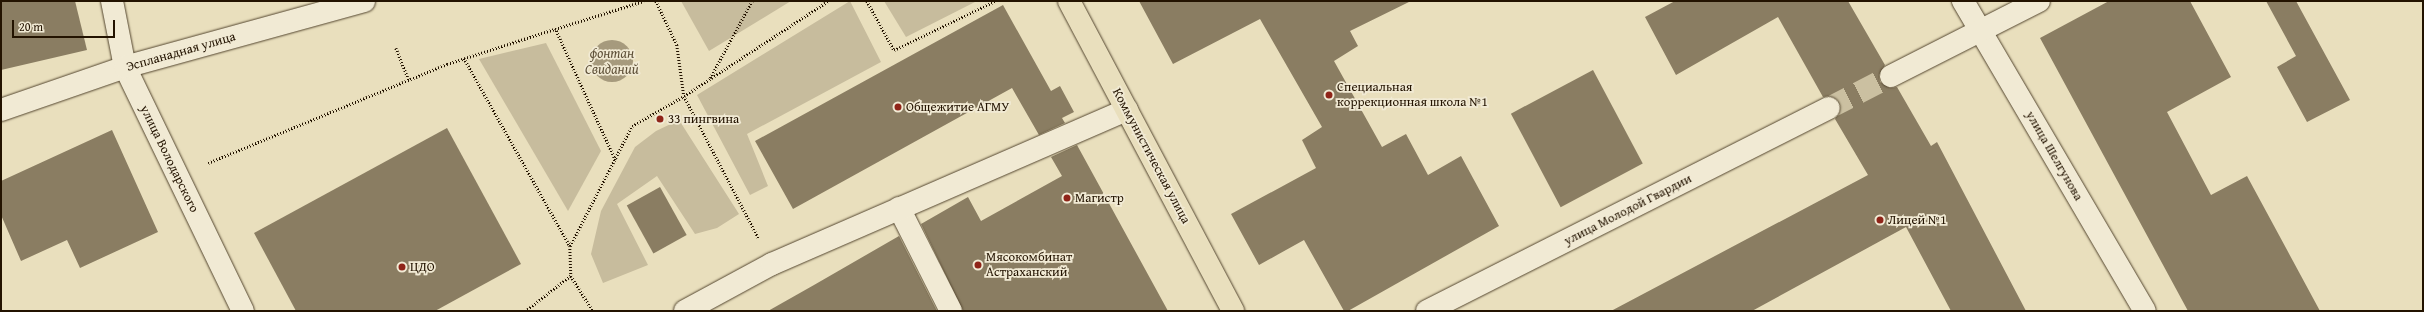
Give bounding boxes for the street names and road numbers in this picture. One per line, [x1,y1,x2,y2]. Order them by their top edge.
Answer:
street label: Эспланадная улица [125,29,237,75]
street label: Коммунистическая улица [1109,86,1193,226]
street label: улица Володарского [136,103,202,215]
street label: улица Шелгунова [2022,108,2086,204]
street label: улица Молодой Гвардии [1562,171,1694,249]

